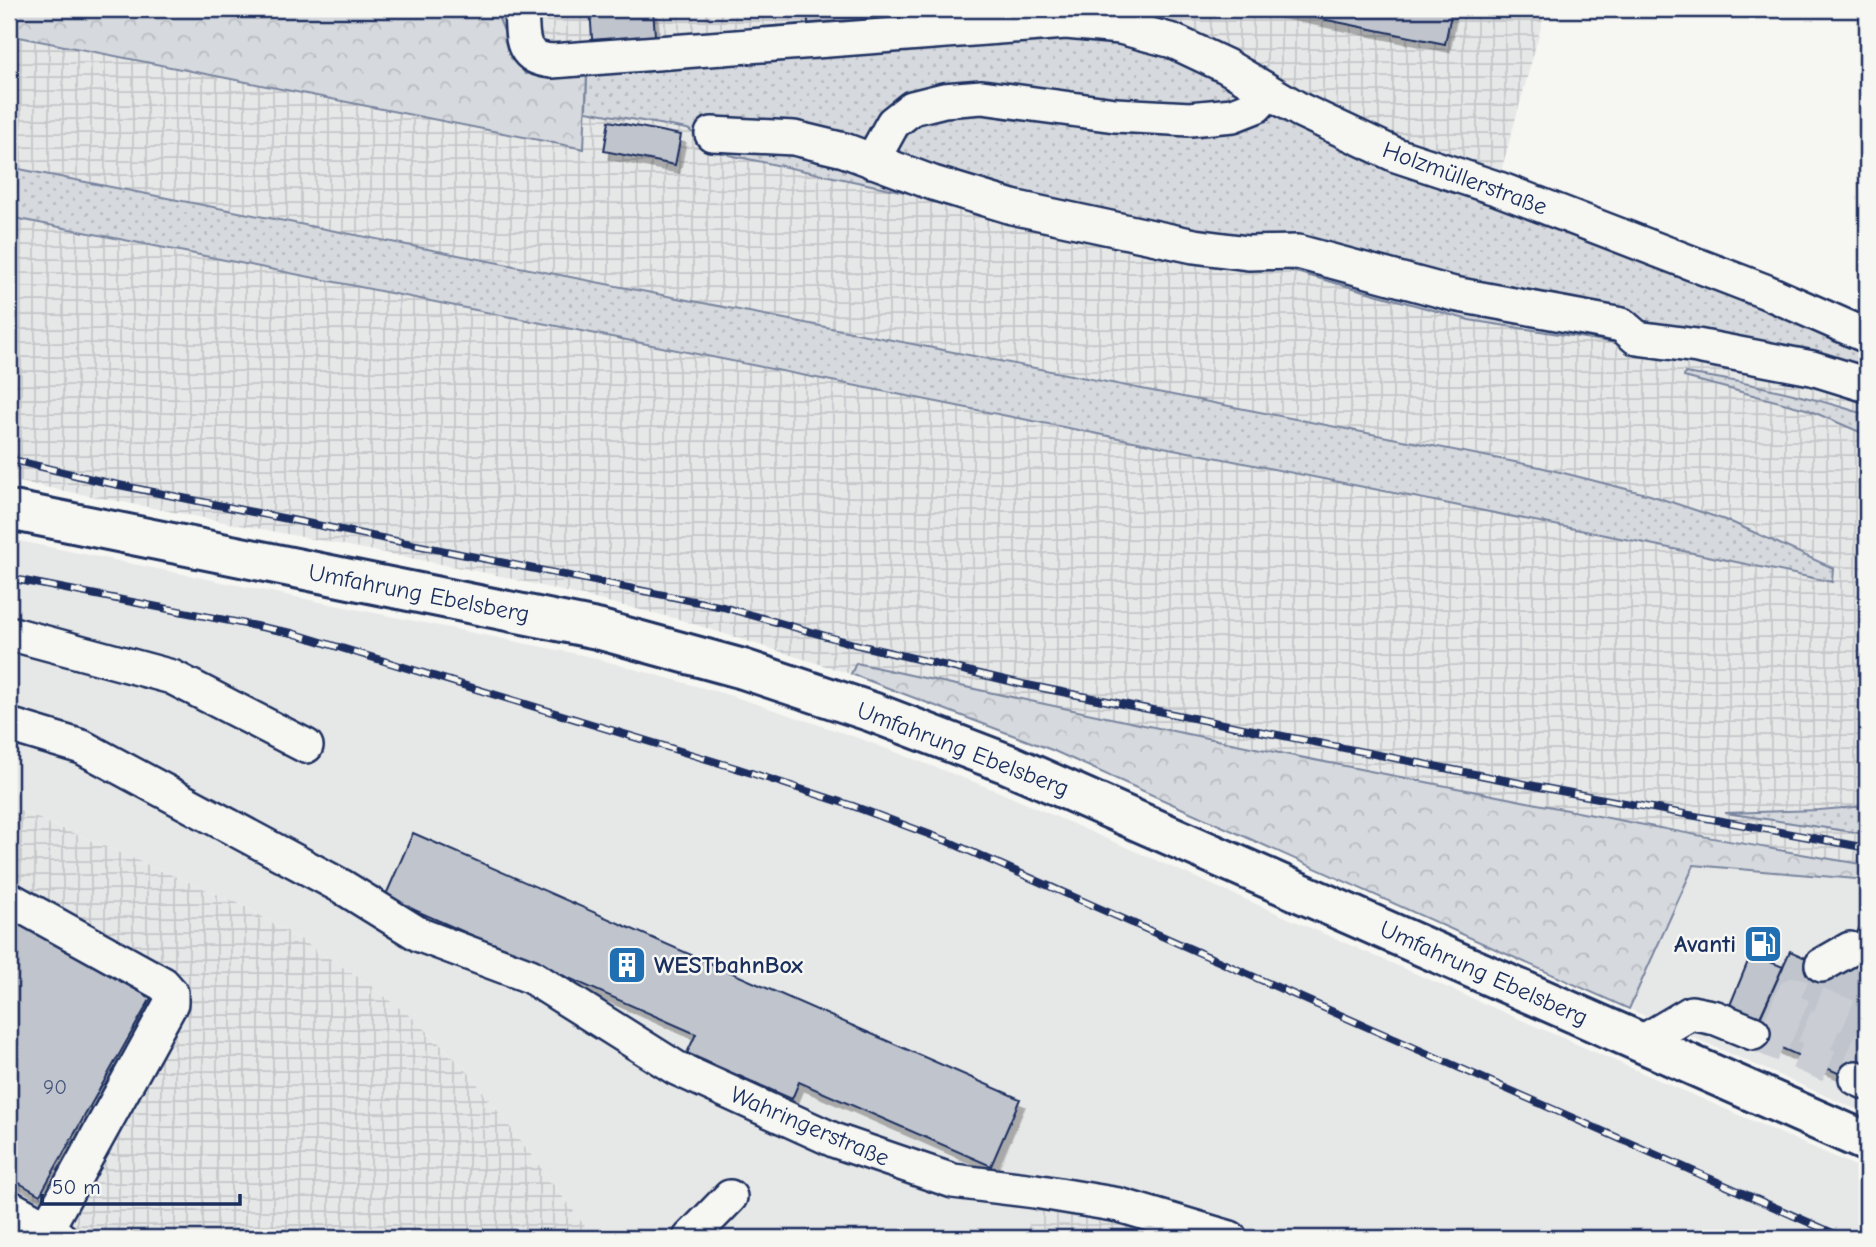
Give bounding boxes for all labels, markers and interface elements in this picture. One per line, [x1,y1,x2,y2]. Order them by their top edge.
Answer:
street label: Holzmüllerstraße [1379,135,1551,221]
street label: Umfahrung Ebelsberg [306,558,532,628]
street label: Umfahrung Ebelsberg [853,696,1073,802]
street label: Umfahrung Ebelsberg [1376,915,1592,1031]
fuel station icon: Avanti [1742,923,1784,965]
place label: Avanti [1674,930,1736,958]
building icon: WESTbahnBox [606,944,648,986]
place label: WESTbahnBox [654,951,803,979]
house number: 90 [43,1075,67,1099]
street label: Wahringerstraße [726,1080,894,1172]
scale bar [42,1163,240,1207]
text: 50 m [52,1175,101,1199]

